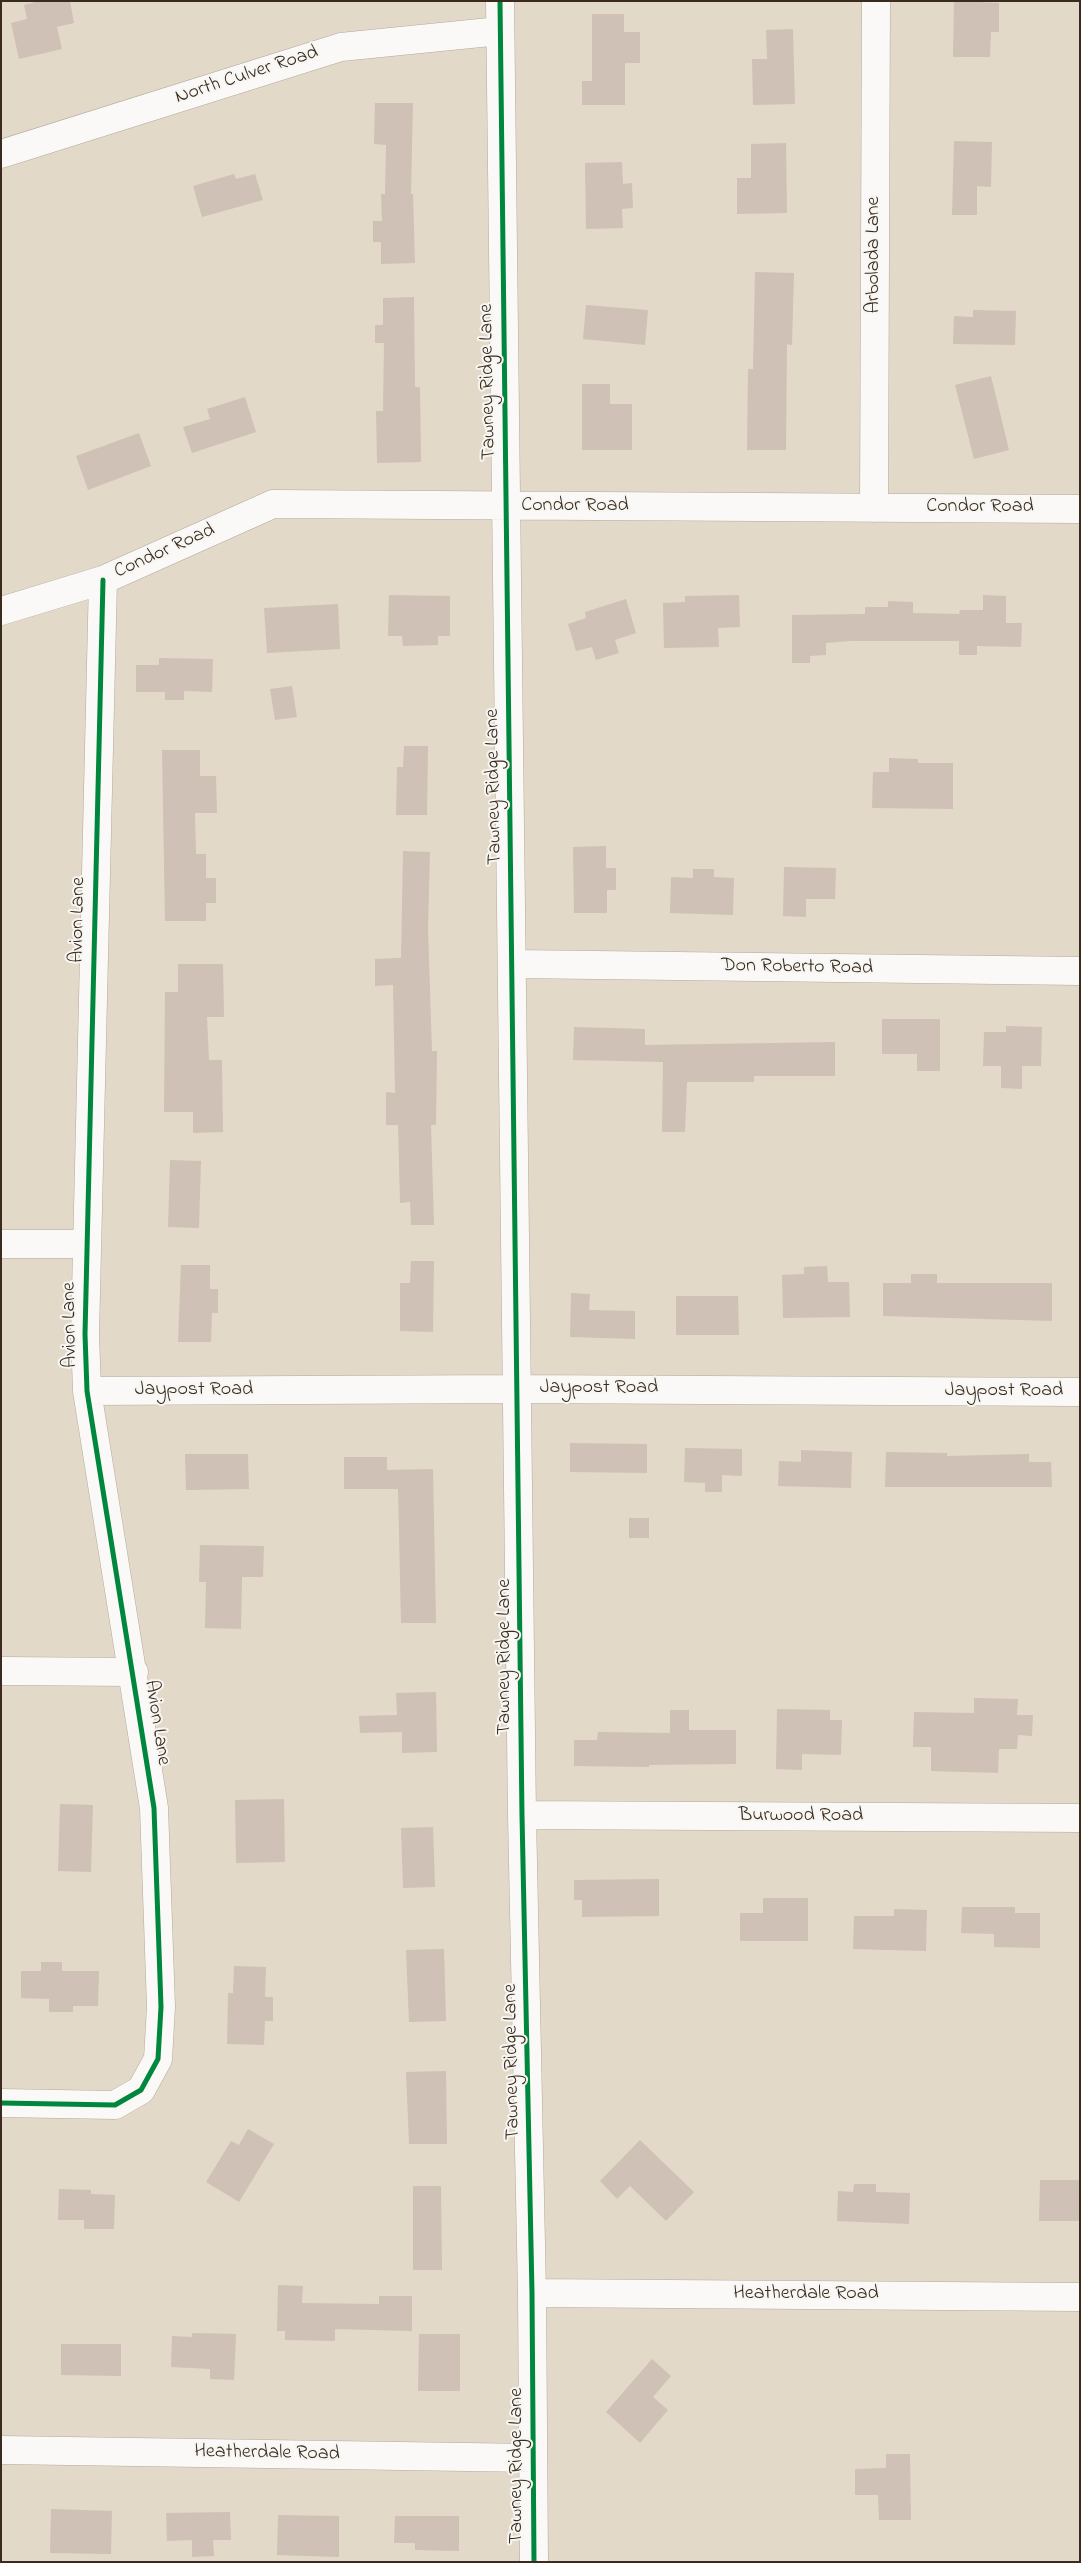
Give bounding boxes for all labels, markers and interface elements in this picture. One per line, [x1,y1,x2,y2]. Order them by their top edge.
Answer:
street label: North Culver Road [172,42,322,110]
street label: Arbolada Lane [863,196,887,314]
street label: Tawney Ridge Lane [476,304,502,460]
street label: Condor Road [521,495,629,519]
street label: Condor Road [926,496,1034,520]
street label: Condor Road [111,519,219,585]
street label: Tawney Ridge Lane [482,709,508,865]
street label: Avion Lane [66,877,92,963]
street label: Don Roberto Road [721,955,873,981]
street label: Avion Lane [58,1282,84,1368]
street label: Jaypost Road [540,1377,658,1401]
street label: Jaypost Road [135,1379,253,1403]
street label: Jaypost Road [945,1380,1063,1404]
street label: Tawney Ridge Lane [494,1579,518,1735]
street label: Avion Lane [137,1679,175,1767]
street label: Burwood Road [739,1805,863,1829]
street label: Tawney Ridge Lane [500,1984,526,2140]
street label: Heatherdale Road [733,2283,879,2307]
street label: Tawney Ridge Lane [506,2388,530,2544]
street label: Heatherdale Road [194,2441,340,2467]

